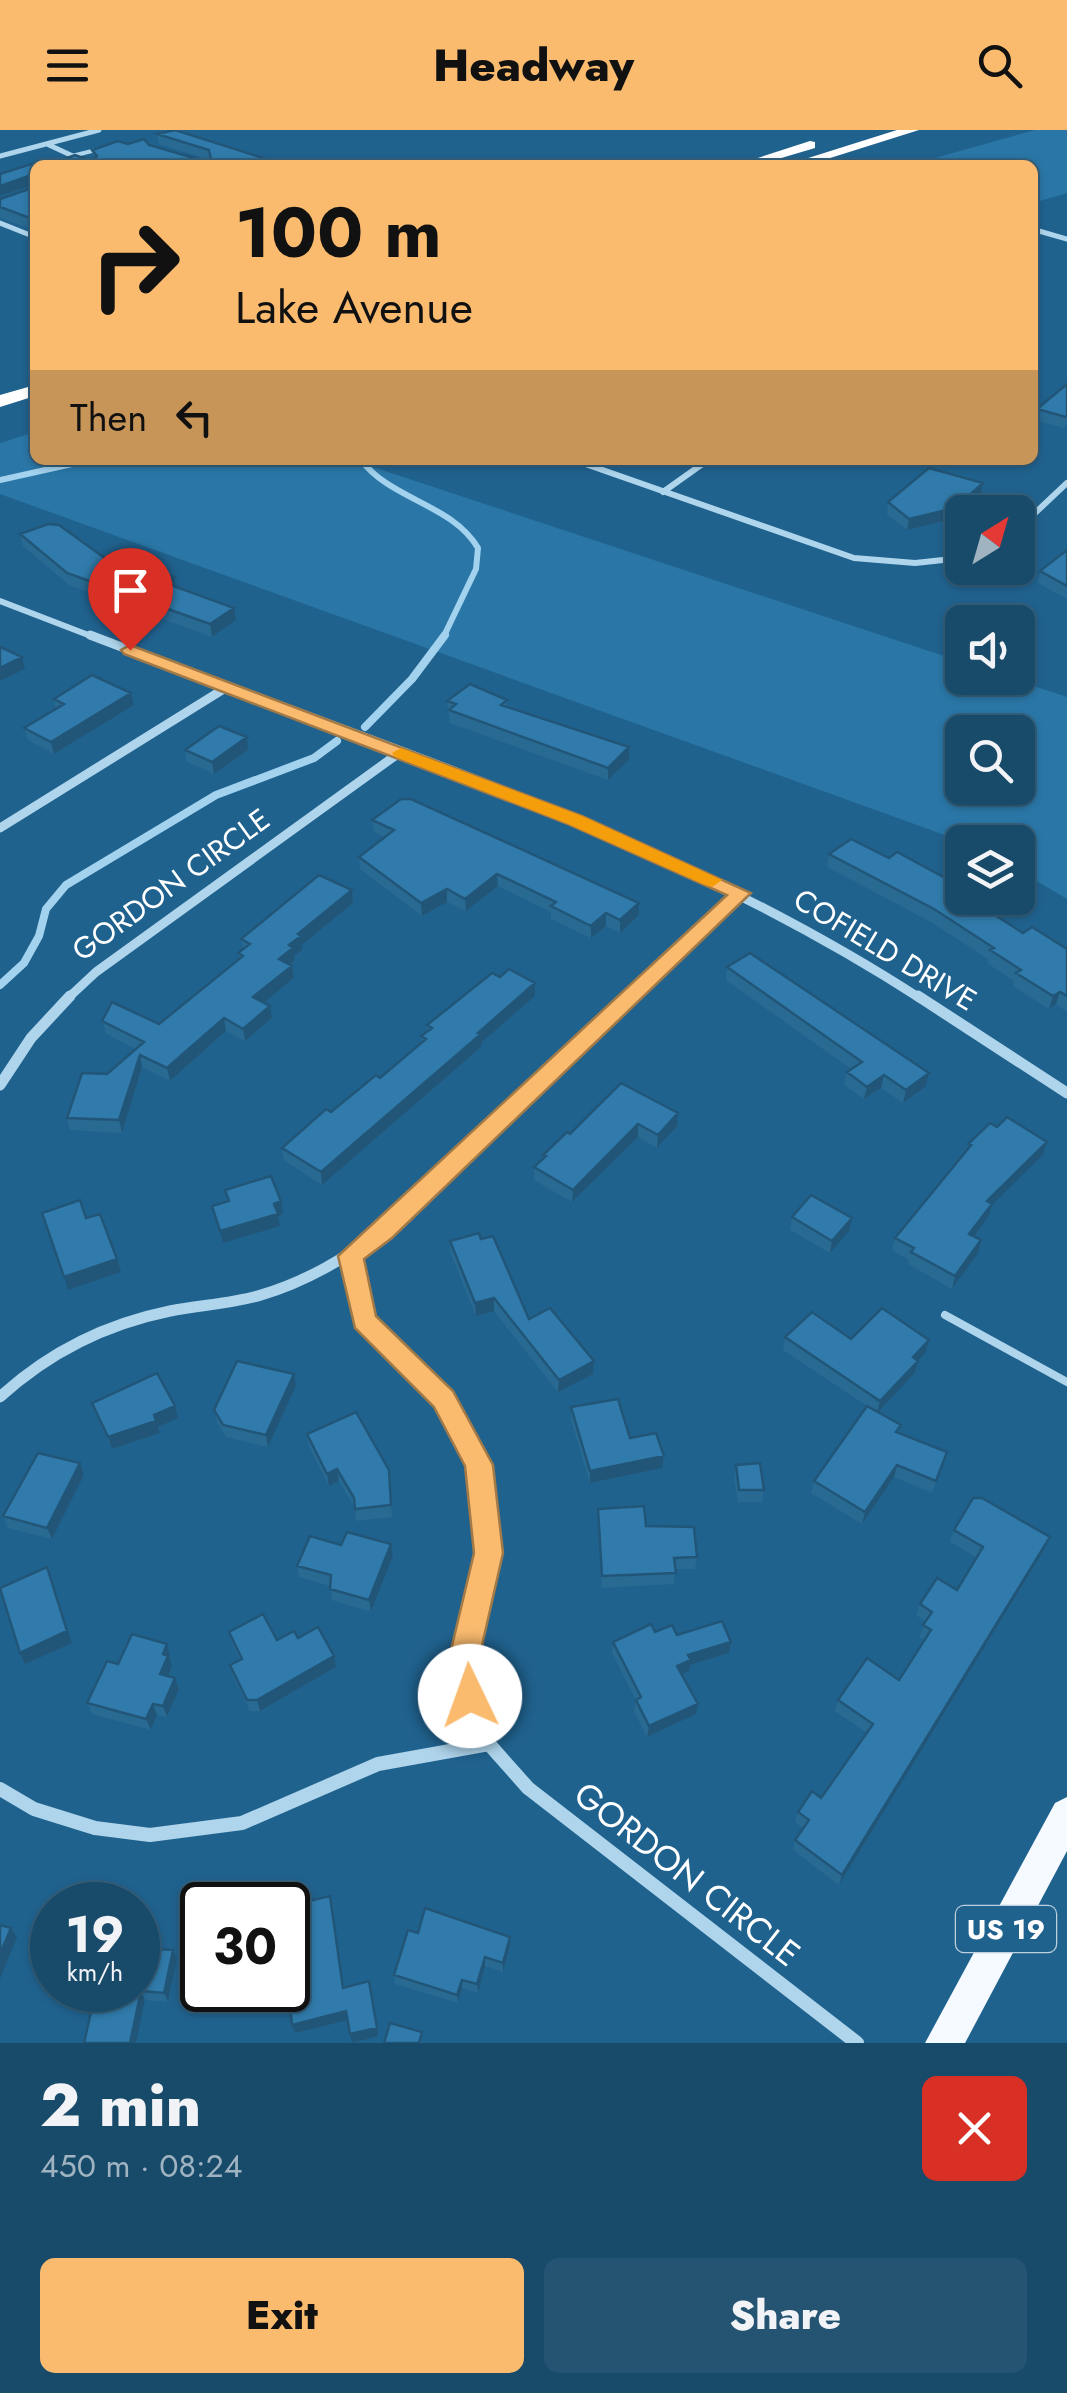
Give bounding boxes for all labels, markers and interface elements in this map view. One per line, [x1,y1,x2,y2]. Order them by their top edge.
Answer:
text: Headway [433,33,634,98]
icon: menu [40,38,95,93]
icon: search [972,38,1027,93]
text: 100 m [235,182,442,283]
icon: right [70,200,200,330]
text: Lake Avenue [235,275,473,340]
text: Then [70,390,147,445]
icon: left [167,390,222,445]
north arrow [945,495,1035,585]
map controls [945,495,1035,915]
pin [88,548,173,651]
icon: arrive [103,563,158,618]
button: sound [945,605,1035,695]
button: search [945,715,1035,805]
street label: GORDON CIRCLE [63,798,279,971]
button: layers [945,825,1035,915]
street label: COFIELD DRIVE [786,878,985,1021]
position arrow [418,1644,522,1748]
street label: GORDON CIRCLE [563,1770,811,1978]
speed limit sign: 30 [180,1882,310,2012]
text: 19 [66,1898,124,1971]
road number: US 19 [956,1906,1056,1952]
text: km/h [67,1954,123,1990]
text: 2 min [40,2062,201,2149]
button: close [922,2076,1027,2181]
text: 450 m · 08:24 [40,2143,242,2189]
button: Exit [40,2258,524,2373]
button: Share [544,2258,1027,2373]

